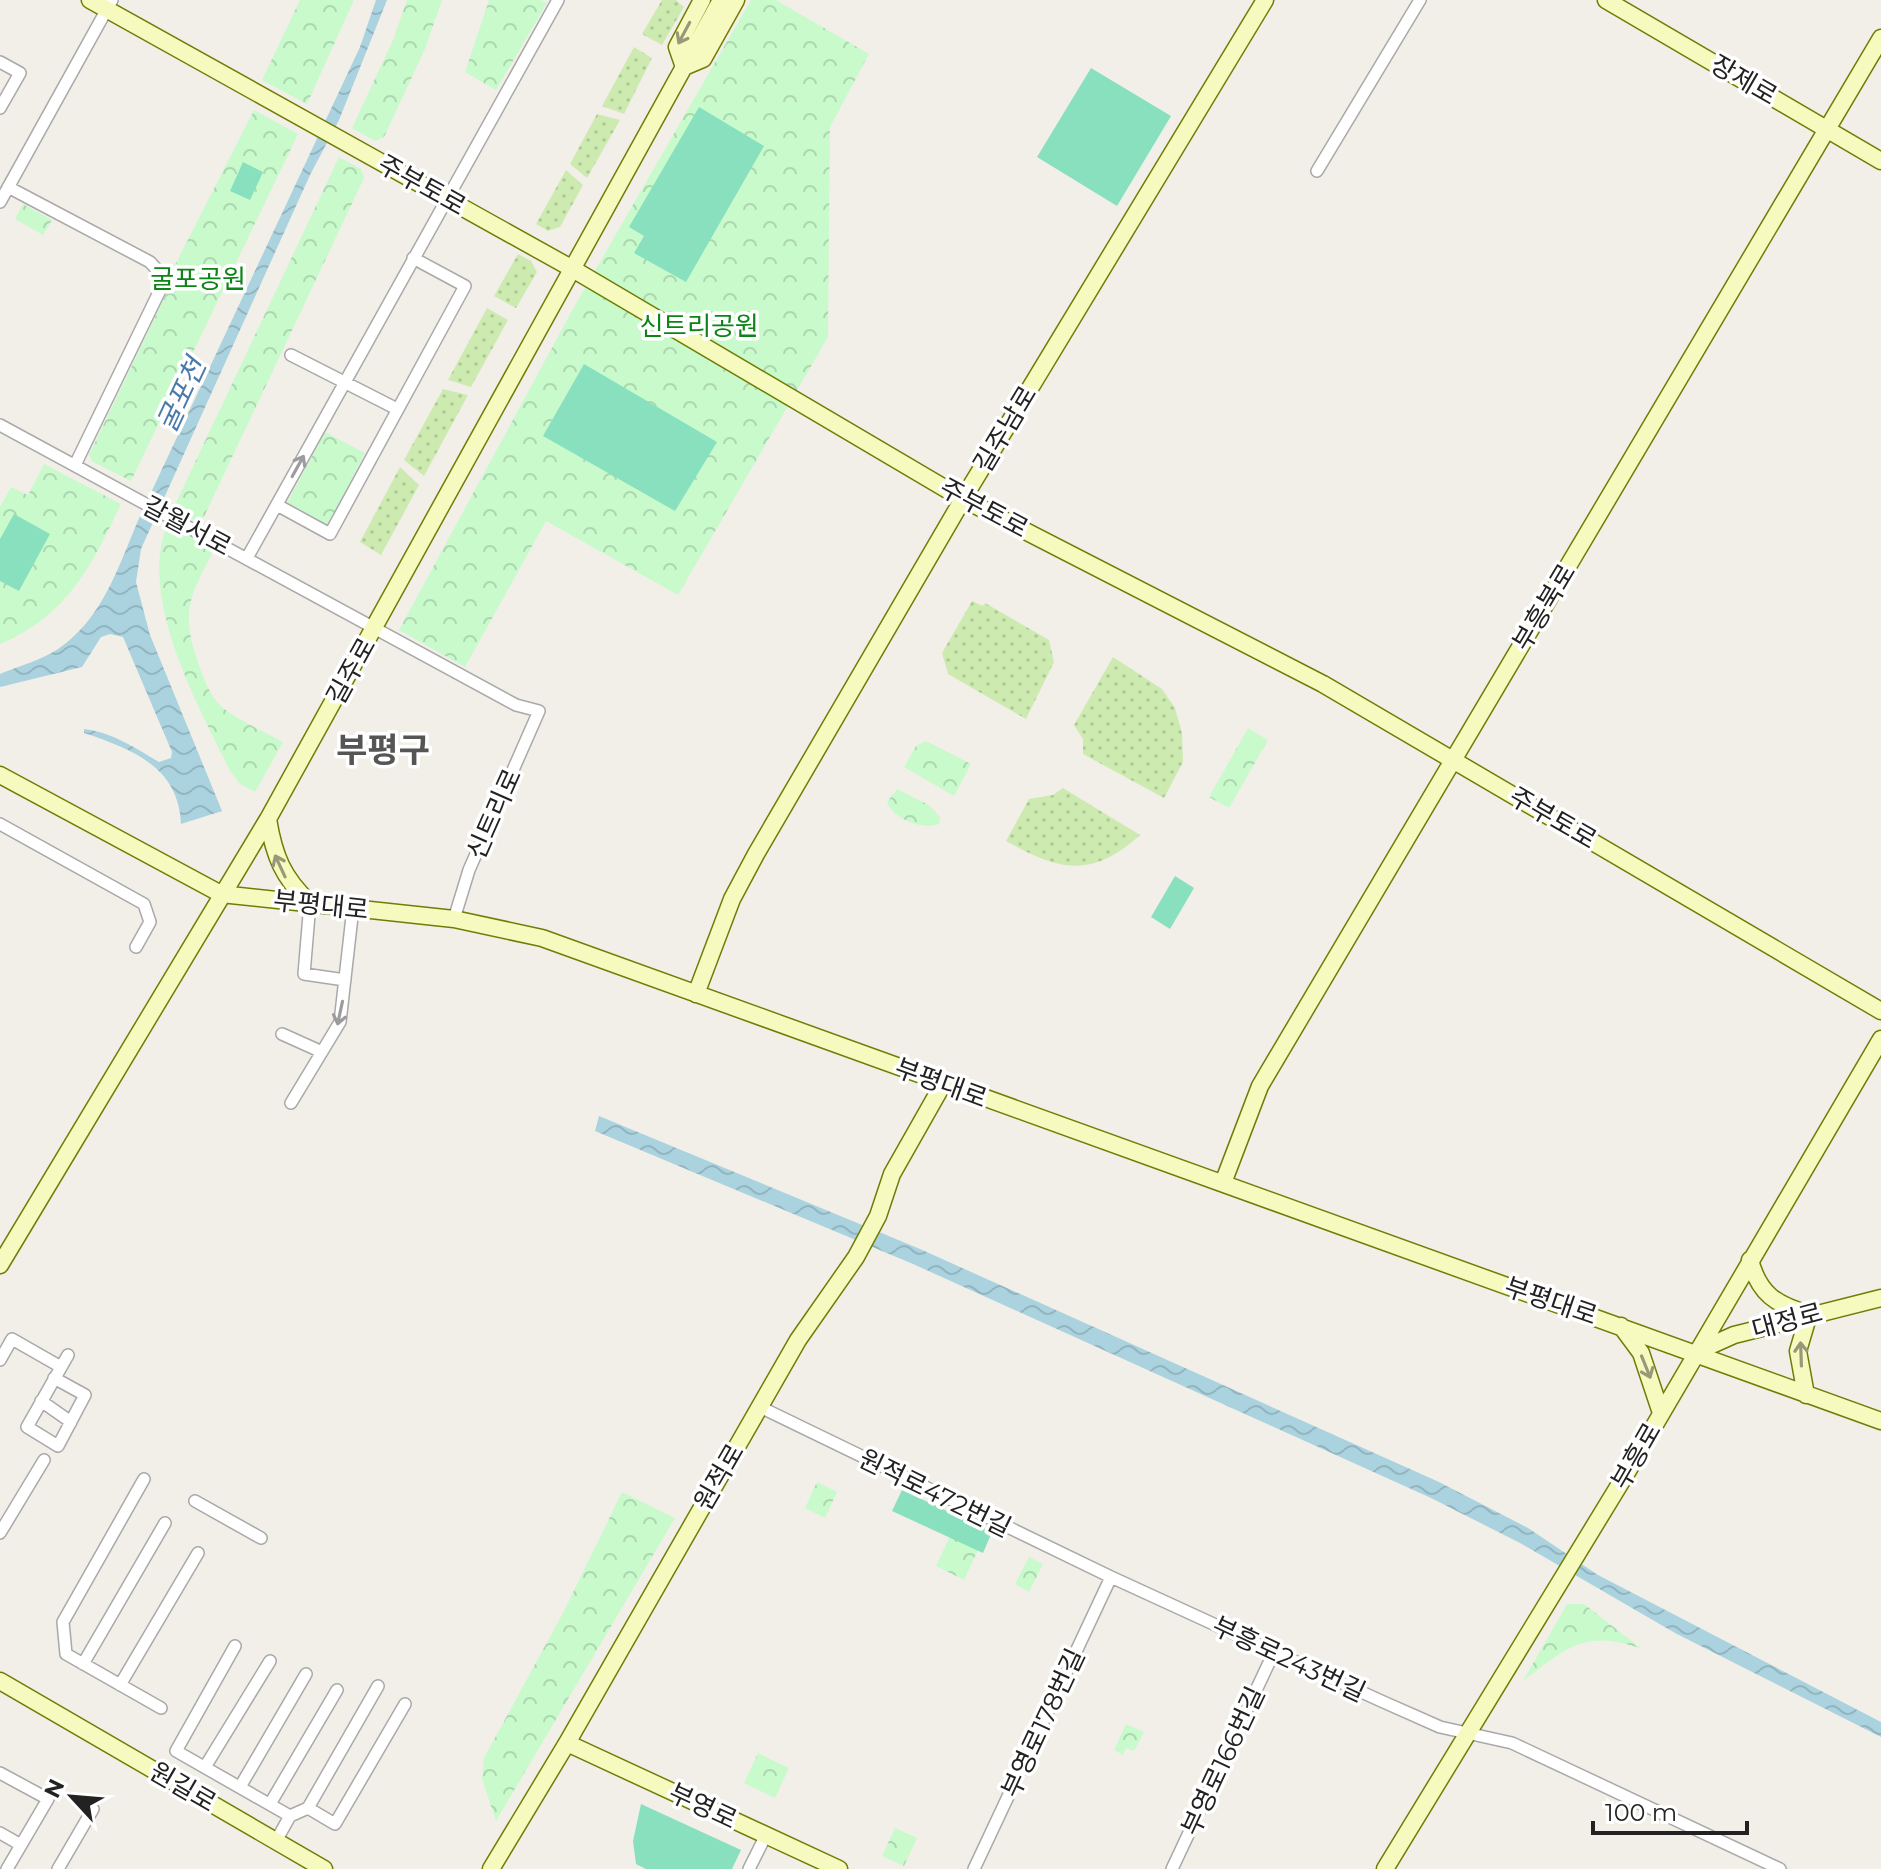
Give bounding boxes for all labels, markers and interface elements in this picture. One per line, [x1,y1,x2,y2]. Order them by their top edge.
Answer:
one-way arrow [676,20,691,44]
street label: 장제로 [1705,48,1783,112]
street label: 주부토로 [372,148,472,222]
park label: 굴포공원 [150,263,246,295]
park label: 신트리공원 [639,310,759,342]
water label: 굴포천 [149,350,214,437]
street label: 길주남로 [967,380,1043,478]
one-way arrow [291,454,307,478]
street label: 주부토로 [934,471,1034,545]
street label: 갈월서로 [137,489,237,563]
street label: 부흥북로 [1506,558,1582,656]
street label: 길주로 [320,632,382,710]
district label: 부평구 [336,729,430,771]
street label: 신트리로 [460,764,528,864]
street label: 주부토로 [1504,780,1602,856]
one-way arrow [272,854,287,878]
street label: 부평대로 [272,884,370,926]
one-way arrow [332,1000,347,1026]
street label: 부평대로 [891,1052,991,1114]
street label: 부평대로 [1501,1270,1601,1332]
street label: 대정로 [1748,1296,1826,1346]
one-way arrow [1793,1341,1808,1367]
one-way arrow [1640,1354,1655,1379]
street label: 부흥로 [1604,1417,1668,1495]
street label: 원적로 [687,1438,751,1516]
street label: 원적로472번길 [854,1442,1016,1544]
street label: 부흥로243번길 [1207,1610,1371,1708]
street label: 부영로178번길 [995,1644,1091,1802]
street label: 부영로166번길 [1175,1681,1271,1841]
street label: 원길로 [144,1755,222,1819]
north arrow [32,1757,112,1837]
text: N [38,1775,71,1802]
street label: 부영로 [664,1776,742,1836]
scale bar [1593,1785,1747,1835]
text: 100 m [1605,1798,1677,1827]

